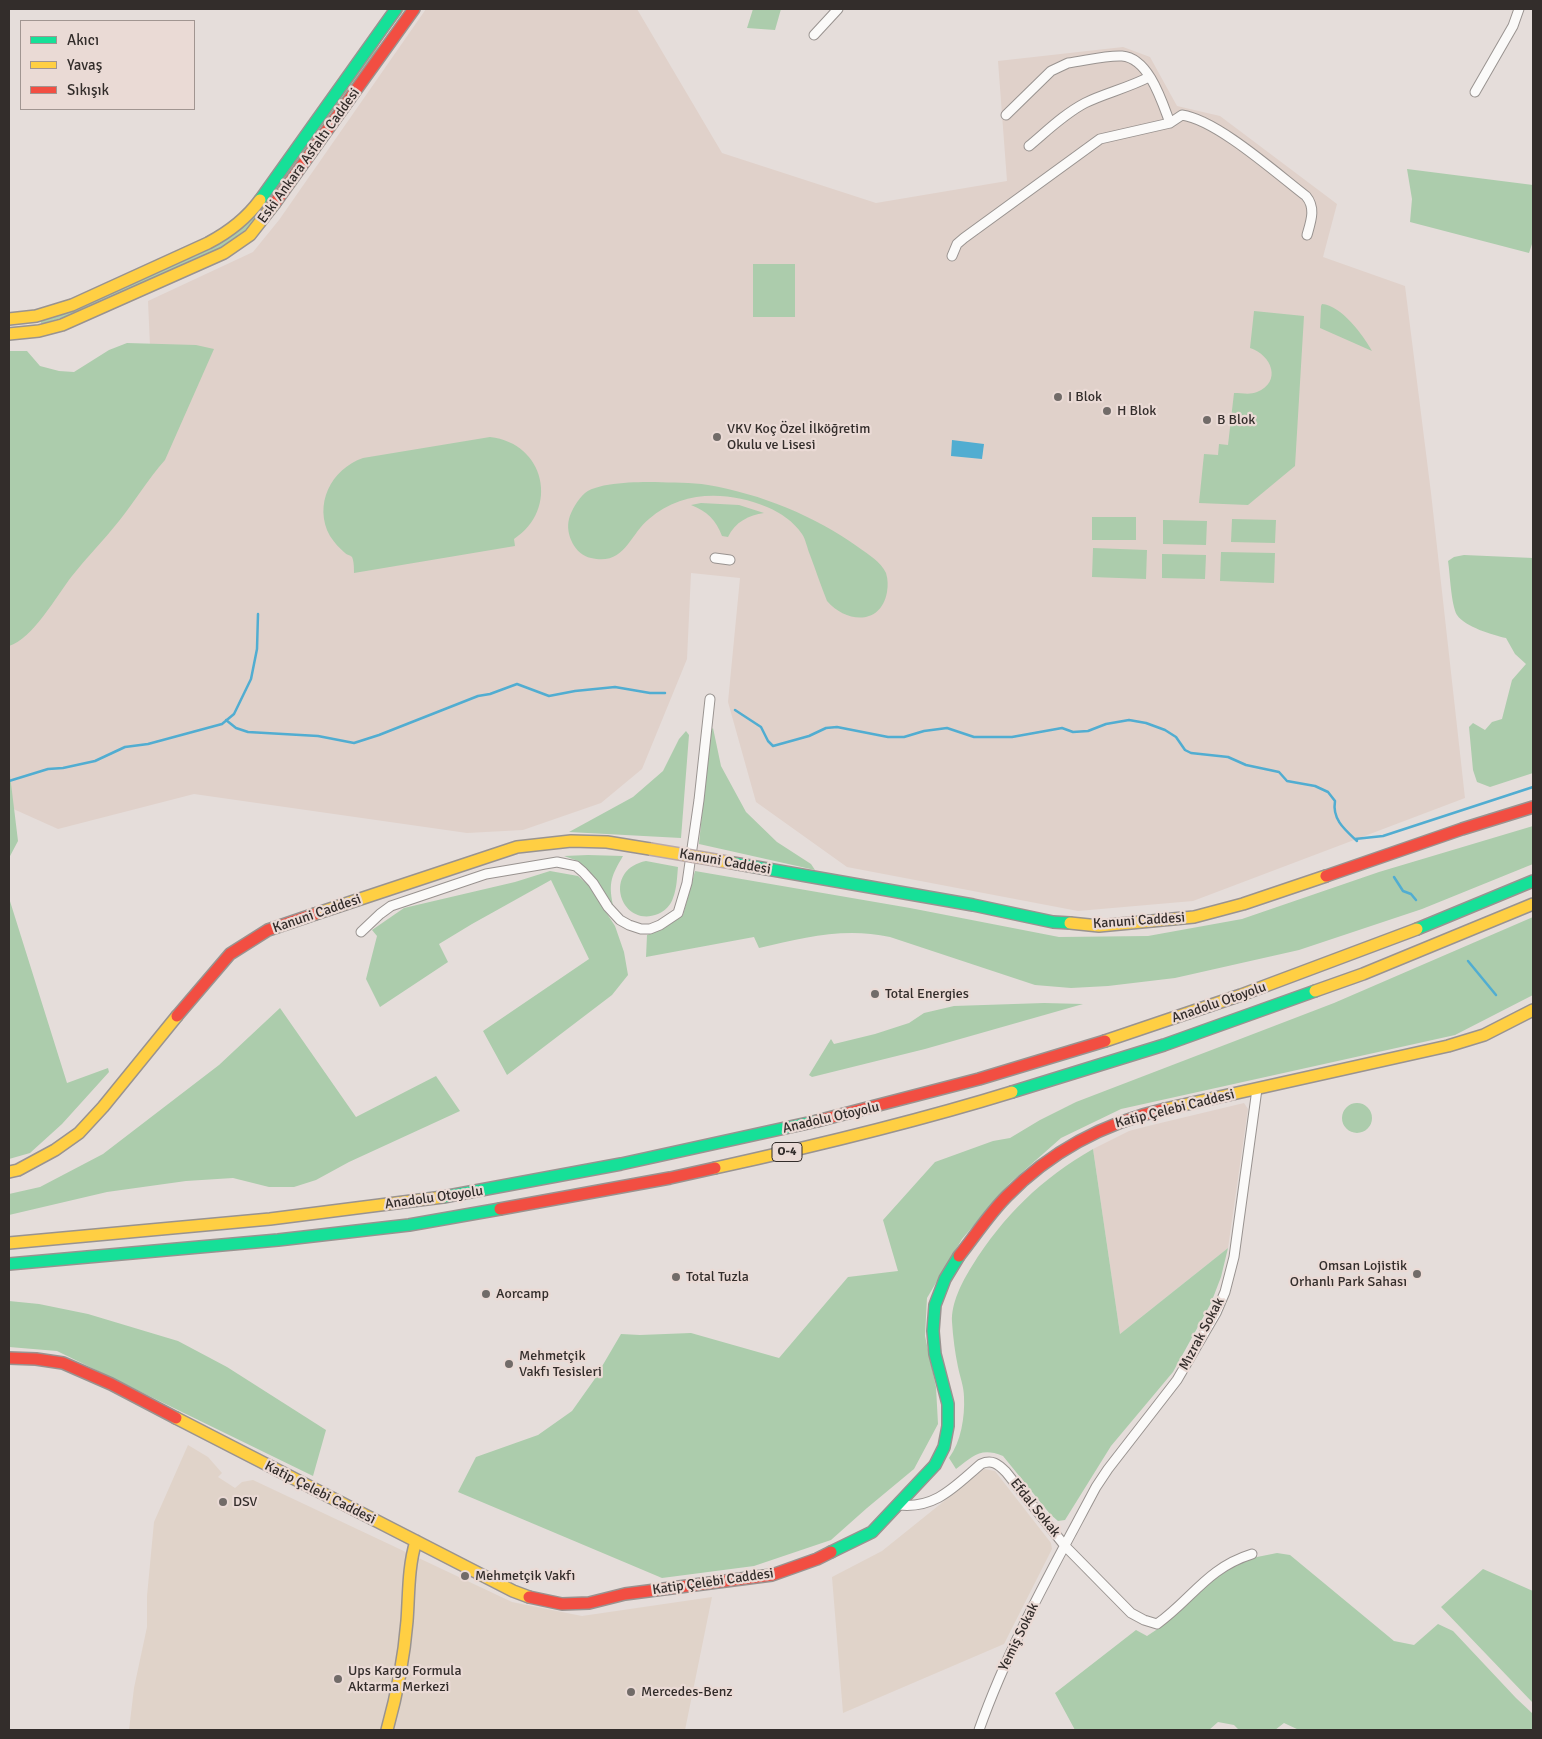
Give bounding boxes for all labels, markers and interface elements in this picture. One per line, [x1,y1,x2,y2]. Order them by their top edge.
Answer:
legend [20,20,195,110]
text: Akıcı [67,31,99,49]
text: Yavaş [67,56,102,74]
text: Sıkışık [67,81,109,99]
street label: Eski Ankara Asfaltı Caddesi [254,85,364,227]
place label: I Blok [1068,389,1102,405]
marker: I Blok [1052,391,1064,403]
place label: H Blok [1117,403,1156,419]
marker: H Blok [1101,405,1113,417]
place label: B Blok [1217,412,1255,428]
marker: B Blok [1201,414,1213,426]
place label: VKV Koç Özel İlköğretim Okulu ve Lisesi [727,421,870,454]
marker: VKV Koç Özel İlköğretim Okulu ve Lisesi [711,431,723,443]
street label: Kanuni Caddesi [678,846,772,878]
street label: Kanuni Caddesi [271,891,363,937]
street label: Kanuni Caddesi [1092,909,1186,933]
street label: Anadolu Otoyolu [1169,979,1269,1027]
place label: Total Energies [885,986,969,1002]
marker: Total Energies [869,988,881,1000]
street label: Katip Çelebi Caddesi [1114,1086,1236,1132]
street label: Anadolu Otoyolu [781,1099,881,1137]
road number: O-4 [772,1142,802,1162]
street label: Anadolu Otoyolu [384,1183,484,1213]
place label: Omsan Lojistik Orhanlı Park Sahası [1290,1258,1407,1290]
marker: Omsan Lojistik Orhanlı Park Sahası [1411,1268,1423,1280]
place label: Total Tuzla [686,1269,749,1285]
marker: Total Tuzla [670,1271,682,1283]
place label: Aorcamp [496,1286,549,1302]
marker: Aorcamp [480,1288,492,1300]
street label: Mızrak Sokak [1176,1295,1228,1373]
place label: Mehmetçik Vakfı Tesisleri [519,1348,602,1380]
marker: Mehmetçik Vakfı Tesisleri [503,1358,515,1370]
street label: Katip Çelebi Caddesi [262,1458,378,1528]
street label: Efdal Sokak [1006,1475,1064,1541]
place label: DSV [233,1494,257,1510]
marker: DSV [217,1496,229,1508]
street label: Katip Çelebi Caddesi [651,1565,775,1599]
place label: Mehmetçik Vakfı [475,1568,575,1584]
marker: Mehmetçik Vakfı [459,1570,471,1582]
street label: Yemiş Sokak [995,1600,1043,1674]
place label: Ups Kargo Formula Aktarma Merkezi [348,1663,462,1695]
marker: Ups Kargo Formula Aktarma Merkezi [332,1673,344,1685]
place label: Mercedes-Benz [641,1684,733,1700]
marker: Mercedes-Benz [625,1686,637,1698]

